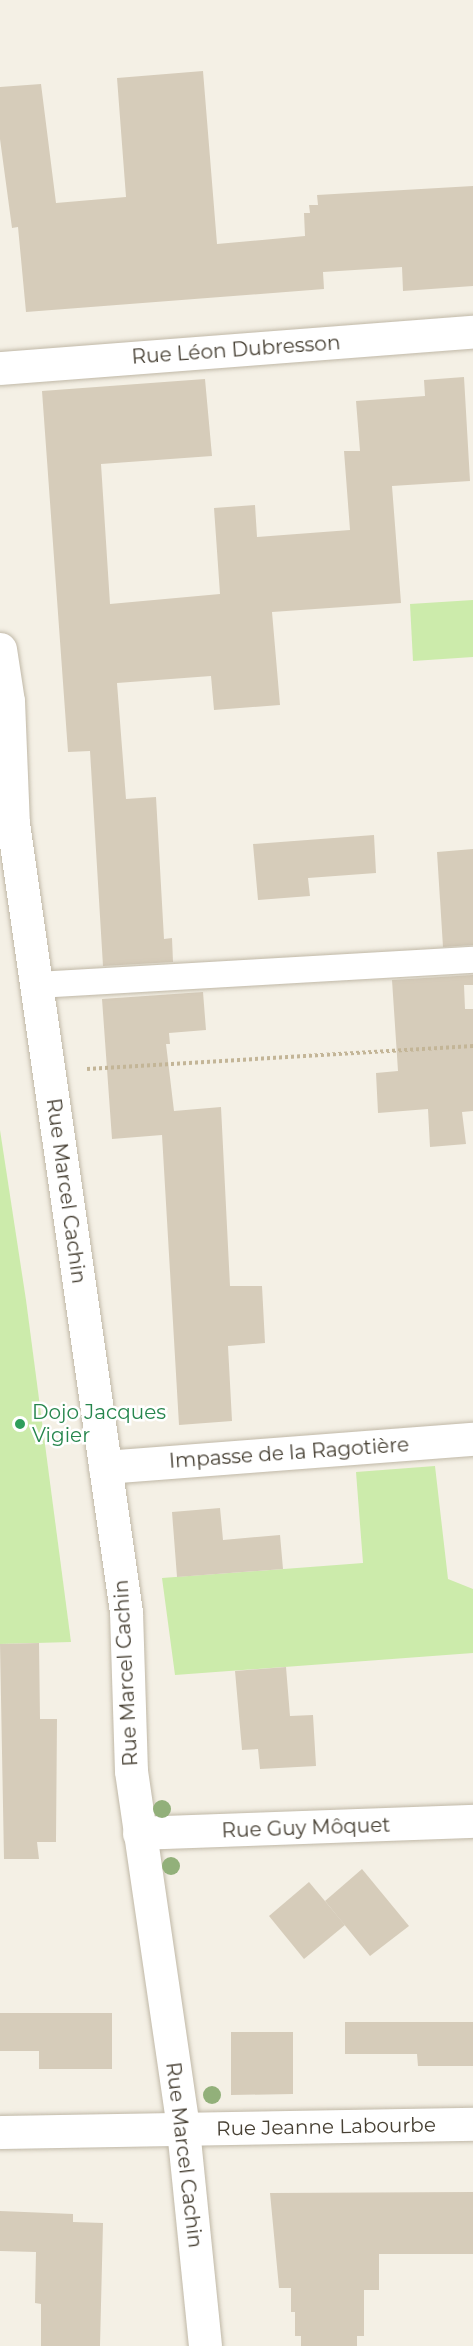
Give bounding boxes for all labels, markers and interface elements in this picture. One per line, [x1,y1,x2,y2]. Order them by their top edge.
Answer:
street label: Rue Léon Dubresson [131,331,341,369]
street label: Rue Marcel Cachin [41,1097,91,1285]
place label: Dojo Jacques Vigier [32,1400,166,1447]
marker: Dojo Jacques Vigier [13,1417,27,1431]
street label: Impasse de la Ragotière [168,1433,410,1473]
street label: Rue Marcel Cachin [109,1579,143,1767]
street label: Rue Guy Môquet [221,1813,391,1843]
street label: Rue Marcel Cachin [161,2061,207,2249]
street label: Rue Jeanne Labourbe [216,2113,436,2141]

